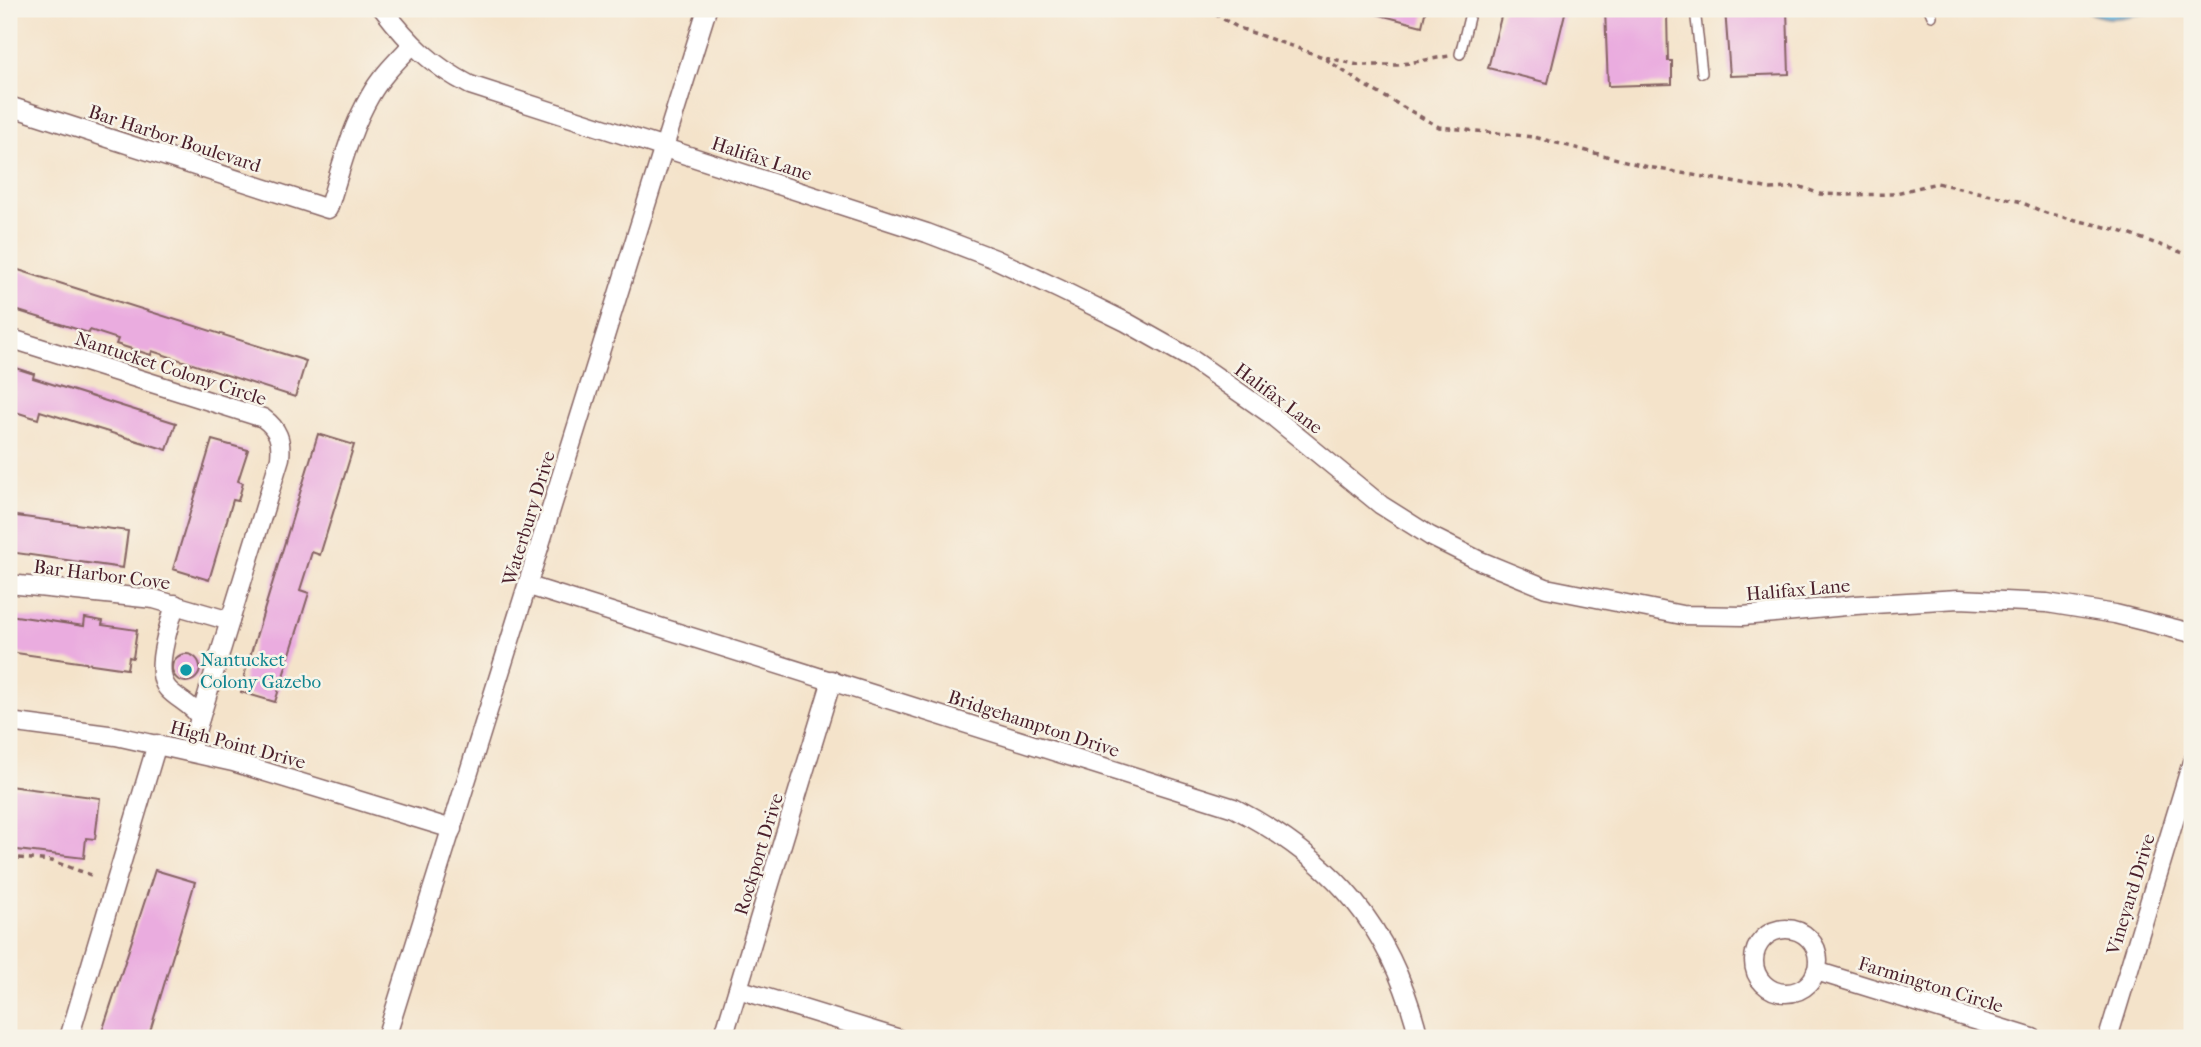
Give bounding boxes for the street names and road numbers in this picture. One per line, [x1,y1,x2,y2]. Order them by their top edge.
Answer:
street label: Bar Harbor Boulevard [86,101,264,177]
street label: Halifax Lane [709,132,815,186]
street label: Nantucket Colony Circle [72,328,269,410]
street label: Halifax Lane [1230,359,1327,439]
street label: Waterbury Drive [498,448,560,589]
street label: Bar Harbor Cove [32,556,171,594]
street label: Halifax Lane [1745,574,1851,606]
street label: Bridgehampton Drive [945,686,1122,762]
street label: High Point Drive [167,716,308,774]
street label: Rockport Drive [730,791,788,918]
street label: Vineyard Drive [2102,831,2160,958]
street label: Farmington Circle [1856,952,2006,1017]

